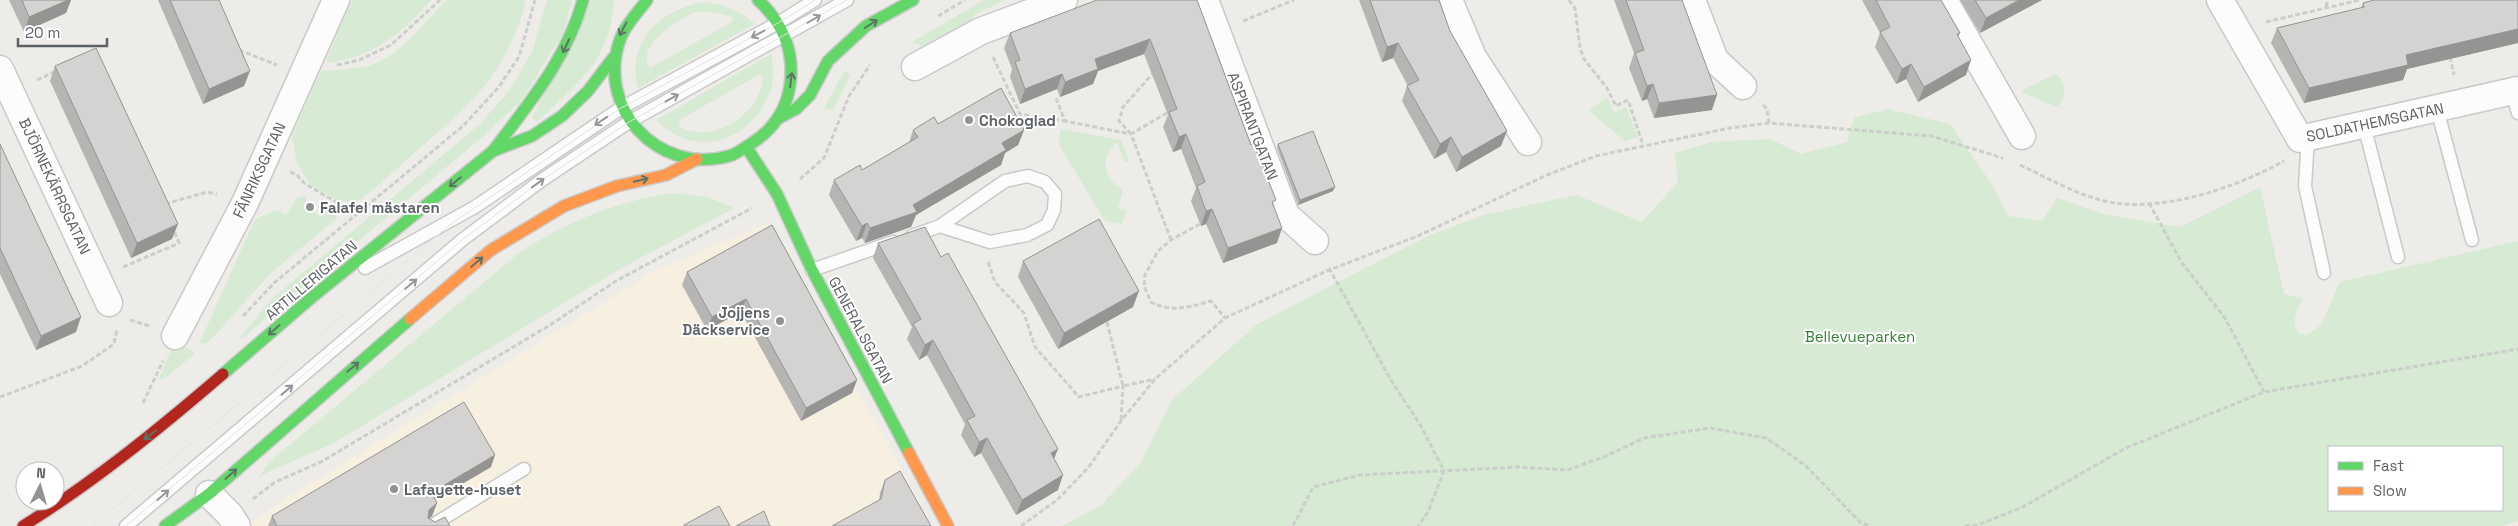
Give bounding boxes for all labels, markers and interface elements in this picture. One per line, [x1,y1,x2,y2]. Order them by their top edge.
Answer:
one-way arrow [806,14,820,24]
scale bar [18,15,106,47]
one-way arrow [863,19,877,29]
one-way arrow [618,21,627,36]
text: 20 m [25,23,60,42]
one-way arrow [751,29,766,39]
one-way arrow [561,38,571,53]
street label: ASPIRANTGATAN [1224,69,1282,183]
one-way arrow [786,73,796,89]
one-way arrow [664,93,679,103]
street label: SOLDATHEMSGATAN [2304,98,2446,146]
place label: Chokoglad [979,111,1056,130]
marker: Chokoglad [963,114,975,126]
street label: BJÖRNEKÄRRSGATAN [15,115,95,257]
one-way arrow [594,116,608,126]
street label: FÄNRIKSGATAN [229,119,289,221]
one-way arrow [633,175,649,184]
one-way arrow [449,176,462,187]
one-way arrow [531,178,545,188]
place label: Falafel mästaren [320,198,440,217]
marker: Falafel mästaren [304,201,316,213]
street label: ARTILLERIGATAN [261,236,361,324]
one-way arrow [471,256,484,268]
street label: GENERALSGATAN [825,273,897,387]
one-way arrow [404,278,417,290]
place label: Jojjens Däckservice [682,303,770,339]
marker: Jojjens Däckservice [774,315,786,327]
one-way arrow [267,324,280,336]
park label: Bellevueparken [1805,327,1915,346]
one-way arrow [346,362,359,373]
one-way arrow [281,384,294,395]
one-way arrow [144,430,157,441]
legend [2328,446,2503,511]
text: Fast [2373,456,2404,475]
north arrow [15,461,65,511]
text: N [36,464,47,482]
one-way arrow [225,468,238,480]
place label: Lafayette-huset [404,480,522,499]
text: Slow [2373,481,2407,500]
marker: Lafayette-huset [388,483,400,495]
one-way arrow [156,489,169,500]

